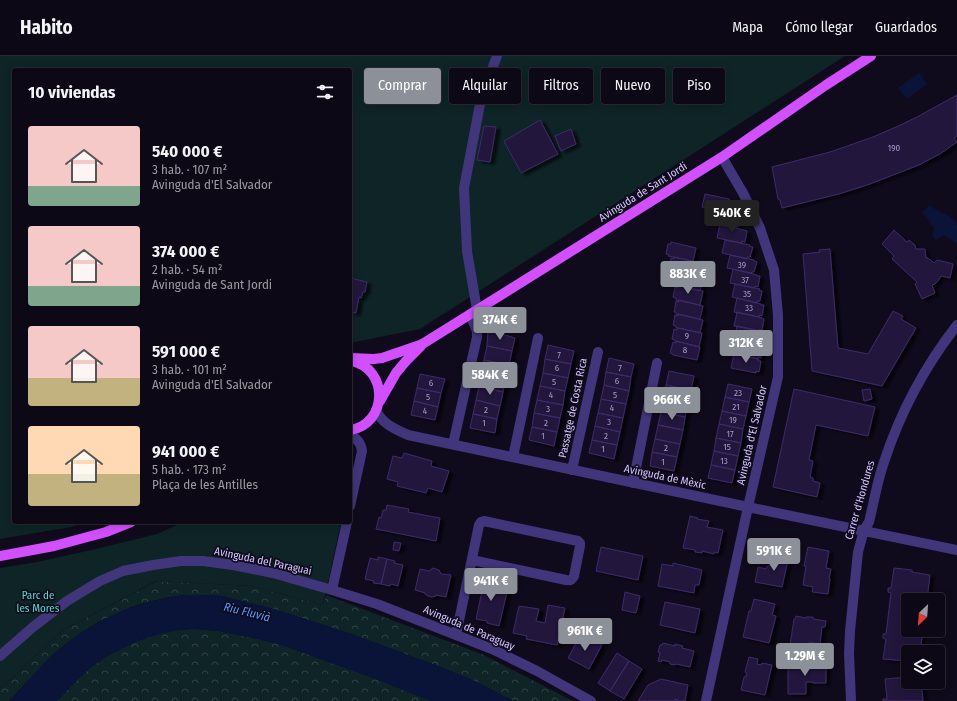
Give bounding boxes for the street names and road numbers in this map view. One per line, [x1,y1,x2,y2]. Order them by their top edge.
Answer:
street label: Avinguda de Sant Jordi [596,159,690,224]
street label: Passatge de Costa Rica [556,357,590,459]
street label: Avinguda d'El Salvador [734,384,770,486]
street label: Carrer d'Hondures [842,459,878,541]
street label: Avinguda de Mèxic [623,462,707,492]
street label: Avinguda del Paraguai [213,544,313,578]
street label: Avinguda de Paraguay [421,603,517,653]

